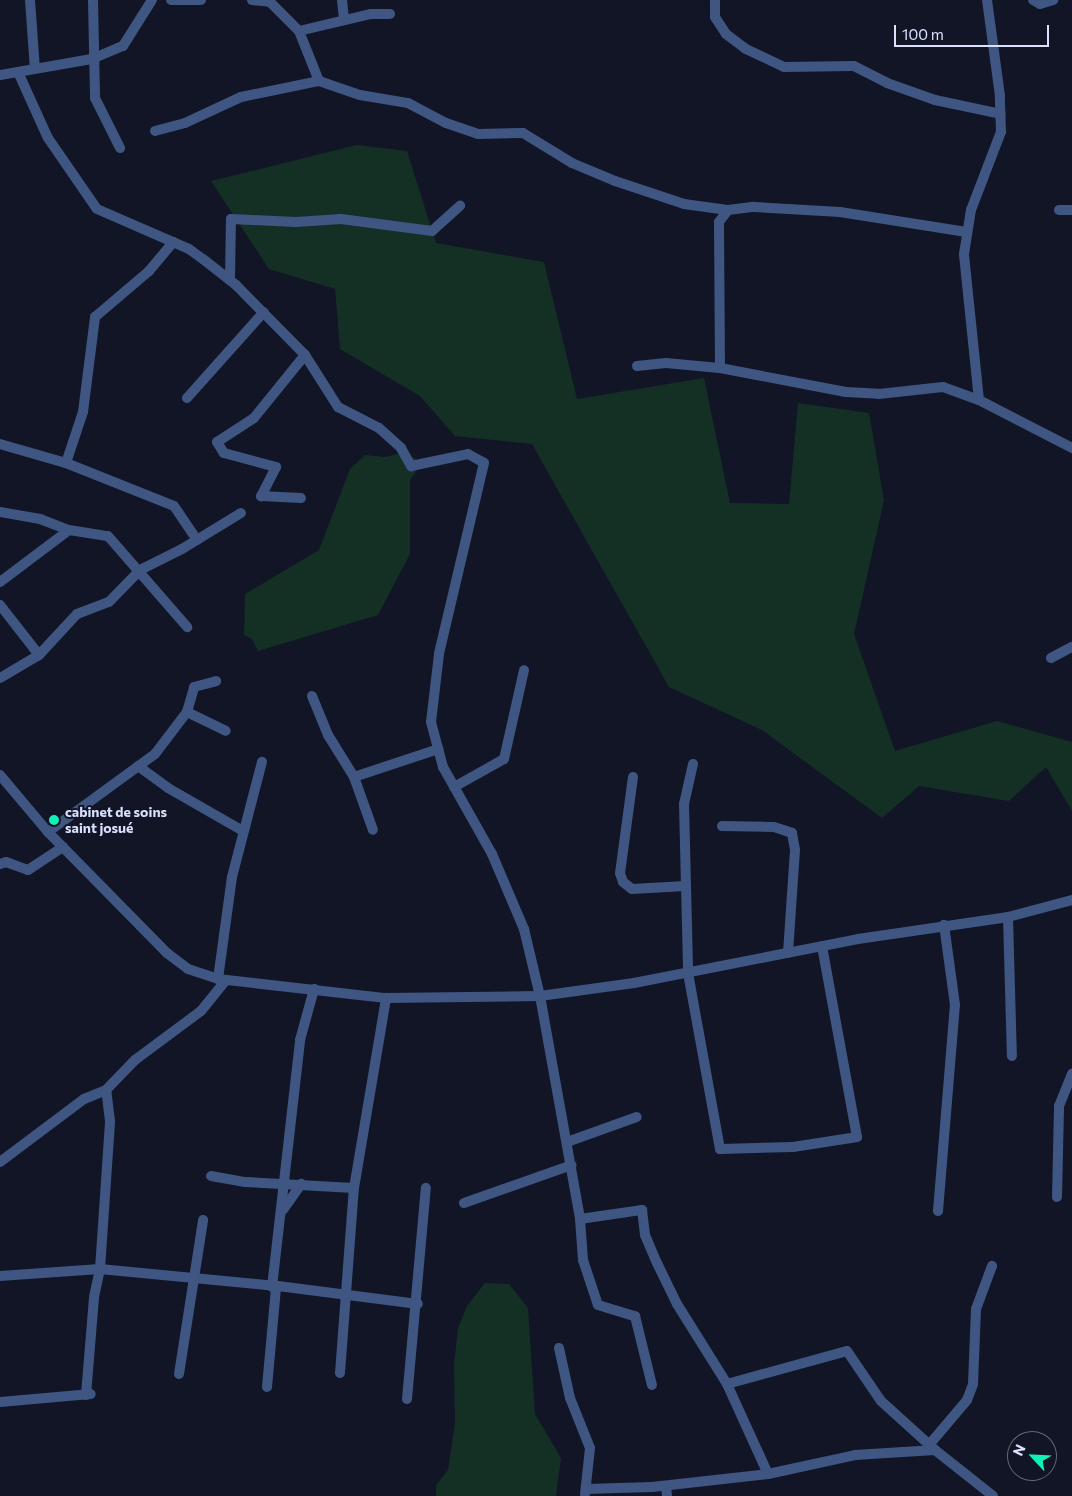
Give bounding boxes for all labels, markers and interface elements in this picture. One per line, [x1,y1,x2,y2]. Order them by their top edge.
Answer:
scale bar [897,15,1052,47]
text: 100 m [902,25,944,43]
place label: cabinet de soins saint josué [65,804,167,836]
marker: cabinet de soins saint josué [47,813,61,827]
north arrow [1007,1431,1057,1481]
text: N [1009,1442,1029,1458]

